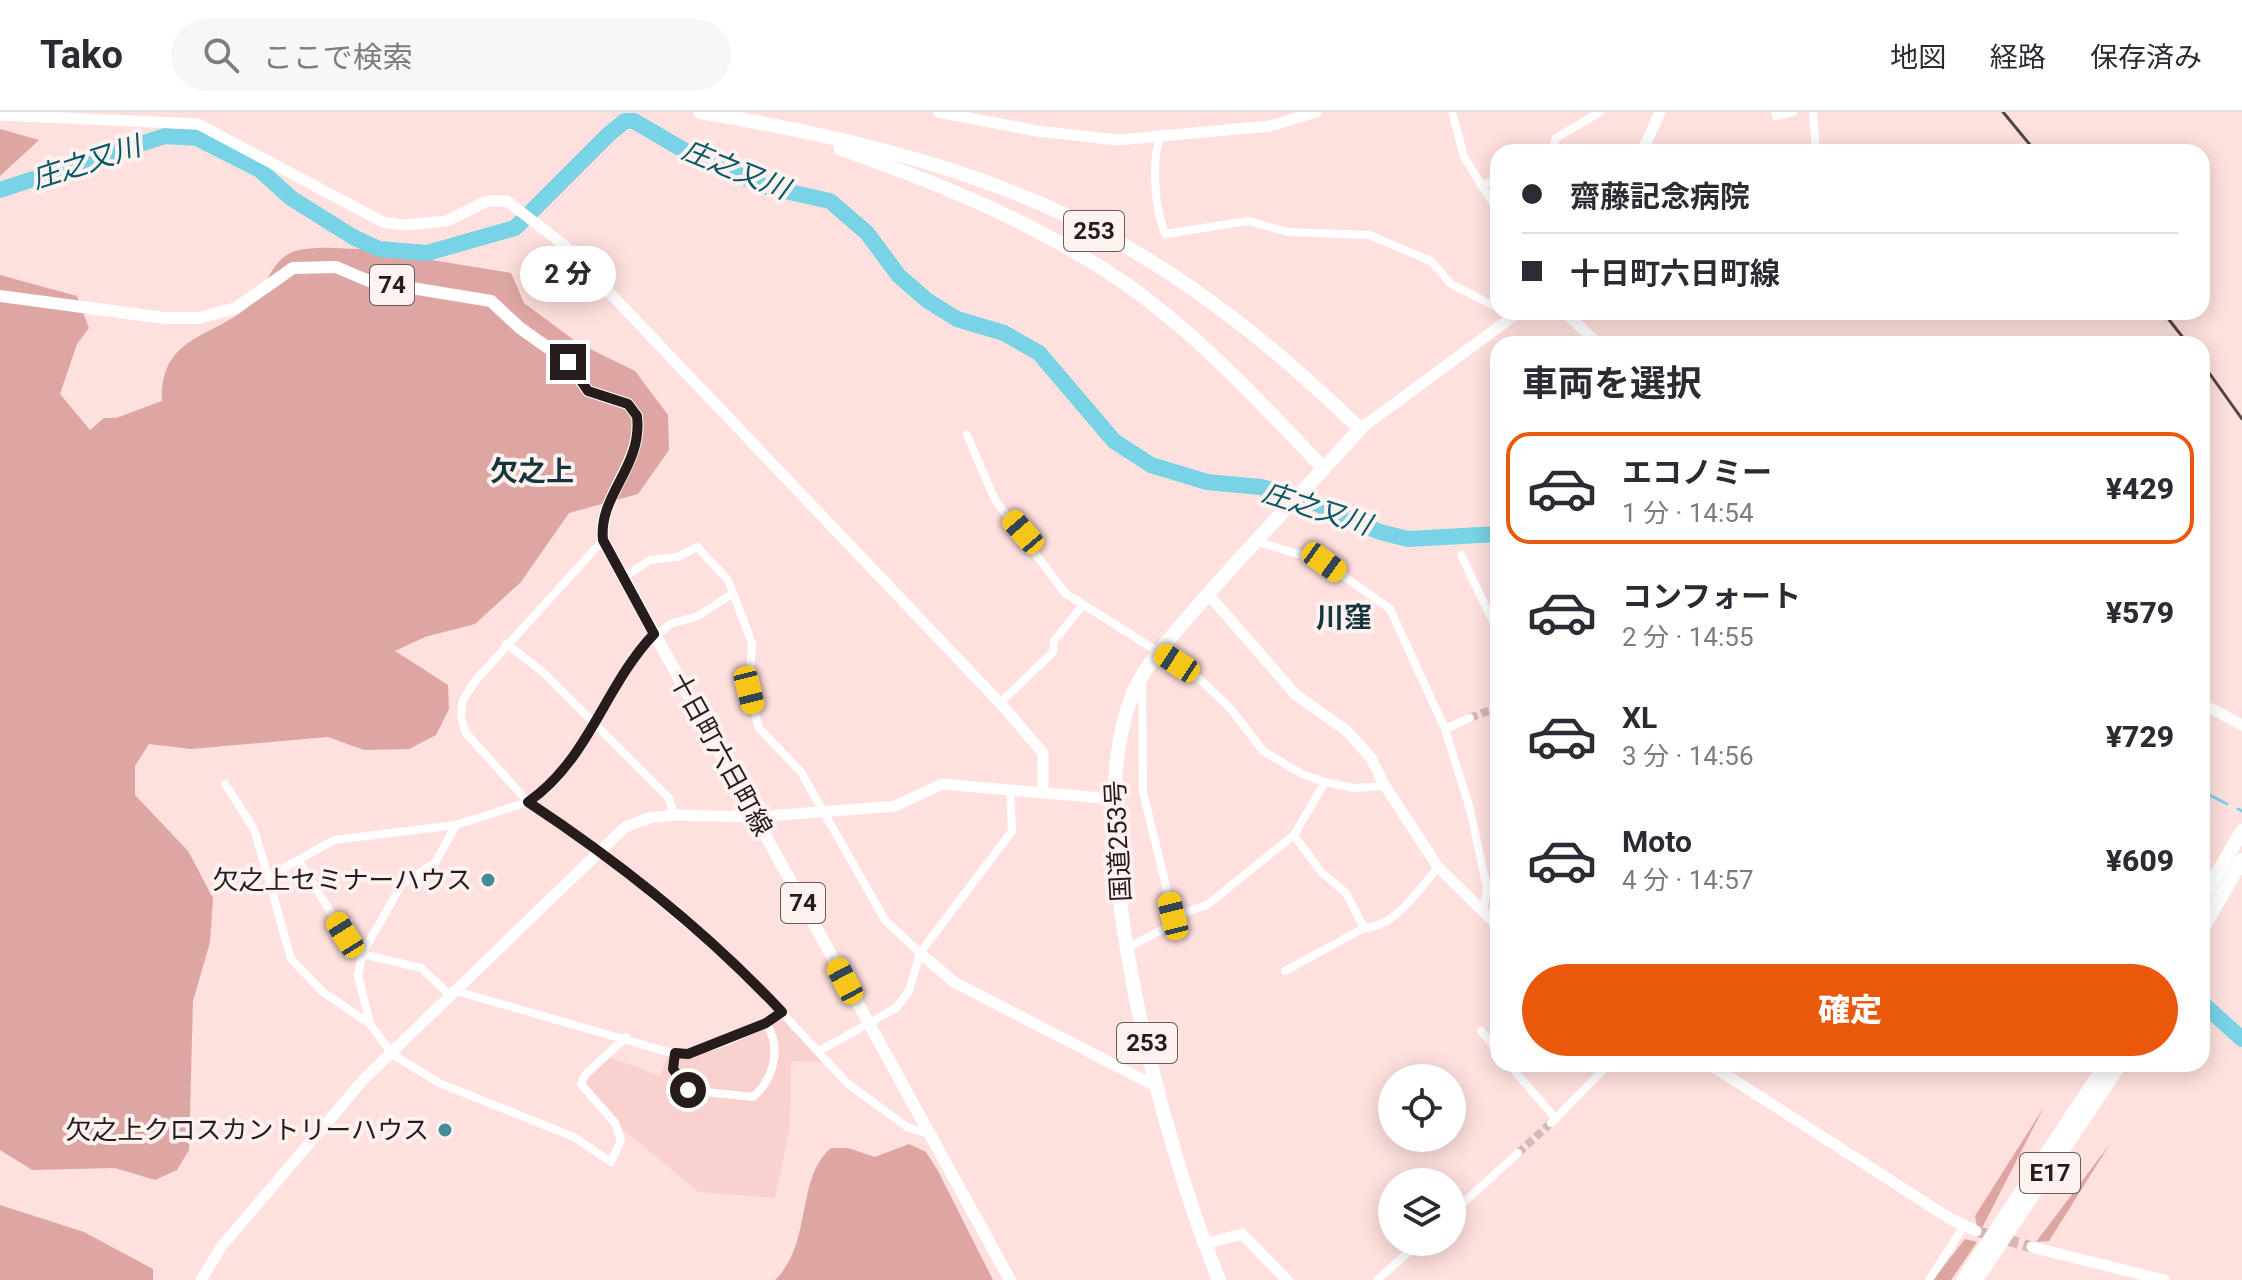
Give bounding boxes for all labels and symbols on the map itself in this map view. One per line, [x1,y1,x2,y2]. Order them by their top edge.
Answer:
water label: 庄之又川 [28,129,147,195]
water label: 庄之又川 [678,133,797,207]
road number: 253 [1064,211,1124,251]
callout: 2 分 [520,246,616,302]
road number: 74 [370,265,414,305]
route end [550,344,586,380]
district label: 欠之上 [490,455,574,488]
water label: 庄之又川 [1258,475,1378,542]
car [998,506,1048,558]
car [1298,538,1350,586]
district label: 川窪 [1316,601,1372,634]
car [1150,640,1204,686]
car [732,664,766,716]
street label: 十日町六日町線 [664,667,778,841]
street label: 国道253号 [1100,779,1136,903]
place label: 欠之上セミナーハウス [213,865,472,895]
marker: 欠之上セミナーハウス [479,871,497,889]
road number: 74 [781,883,825,923]
car [1156,890,1190,942]
car [322,908,368,962]
car [823,954,867,1008]
road number: 253 [1117,1023,1177,1063]
route start [670,1072,706,1108]
place label: 欠之上クロスカントリーハウス [66,1115,429,1145]
marker: 欠之上クロスカントリーハウス [436,1121,454,1139]
road number: E17 [2020,1153,2080,1193]

